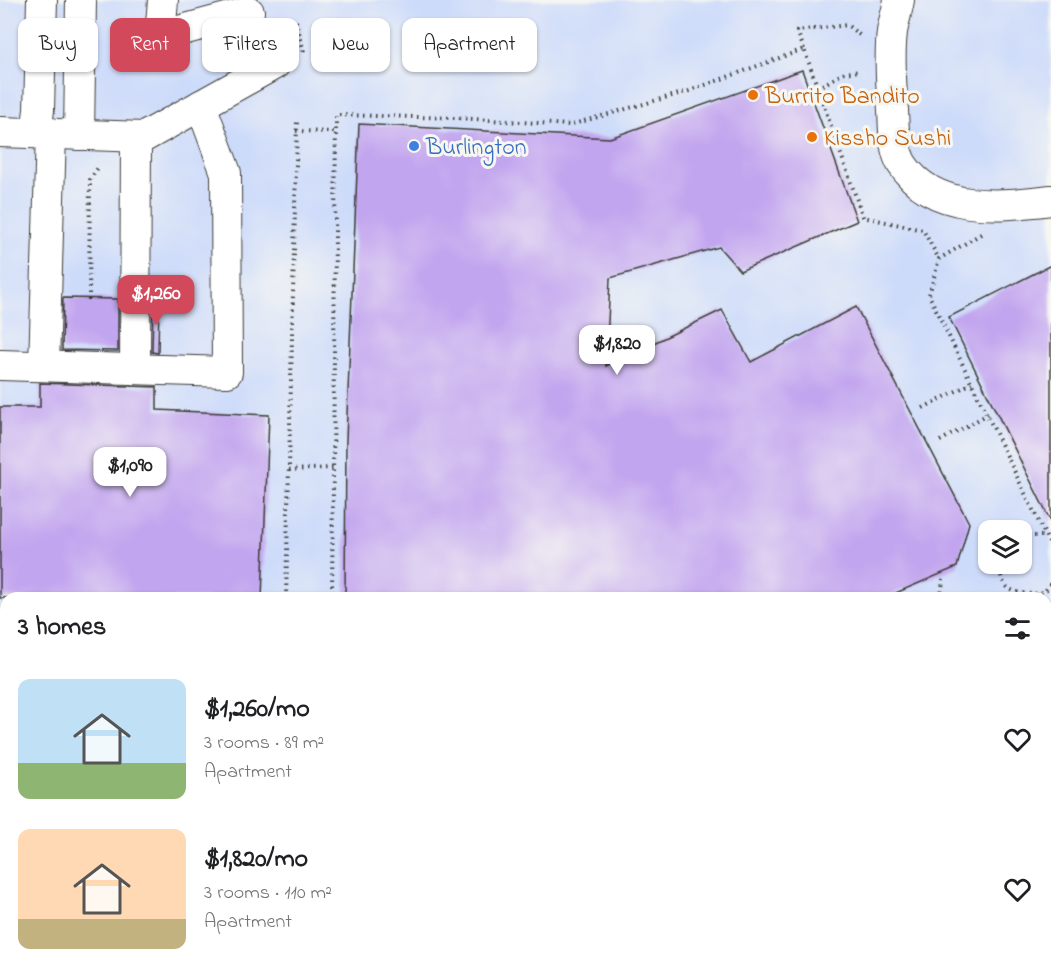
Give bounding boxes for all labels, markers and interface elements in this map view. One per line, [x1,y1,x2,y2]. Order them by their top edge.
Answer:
chip: Buy [18,18,98,72]
chip: Rent [110,18,190,72]
chip: Filters [202,18,299,72]
chip: New [311,18,390,72]
chip: Apartment [402,18,537,72]
place label: Burrito Bandito [764,80,920,115]
marker: Burrito Bandito [746,88,760,102]
place label: Kissho Sushi [824,122,951,157]
marker: Kissho Sushi [805,130,819,144]
place label: Burlington [425,131,527,166]
marker: Burlington [407,139,421,153]
pin: $1,260 [107,275,205,326]
text: $1,260 [131,280,181,309]
pin: $1,820 [568,325,666,376]
text: $1,820 [593,330,641,359]
pin: $1,090 [81,447,179,498]
text: $1,090 [107,452,153,481]
map controls [978,520,1032,574]
button: layers [978,520,1032,574]
text: 3 homes [18,609,106,647]
icon: filters [1001,612,1034,645]
text: $1,260/mo [204,691,310,729]
icon: home [66,703,138,775]
icon: heart [1001,723,1034,756]
text: 3 rooms · 89 m² [204,729,324,758]
text: Apartment [204,758,292,787]
text: $1,820/mo [204,841,308,879]
icon: home [66,853,138,925]
icon: heart [1001,873,1034,906]
text: 3 rooms · 110 m² [204,879,332,908]
text: Apartment [204,908,292,937]

